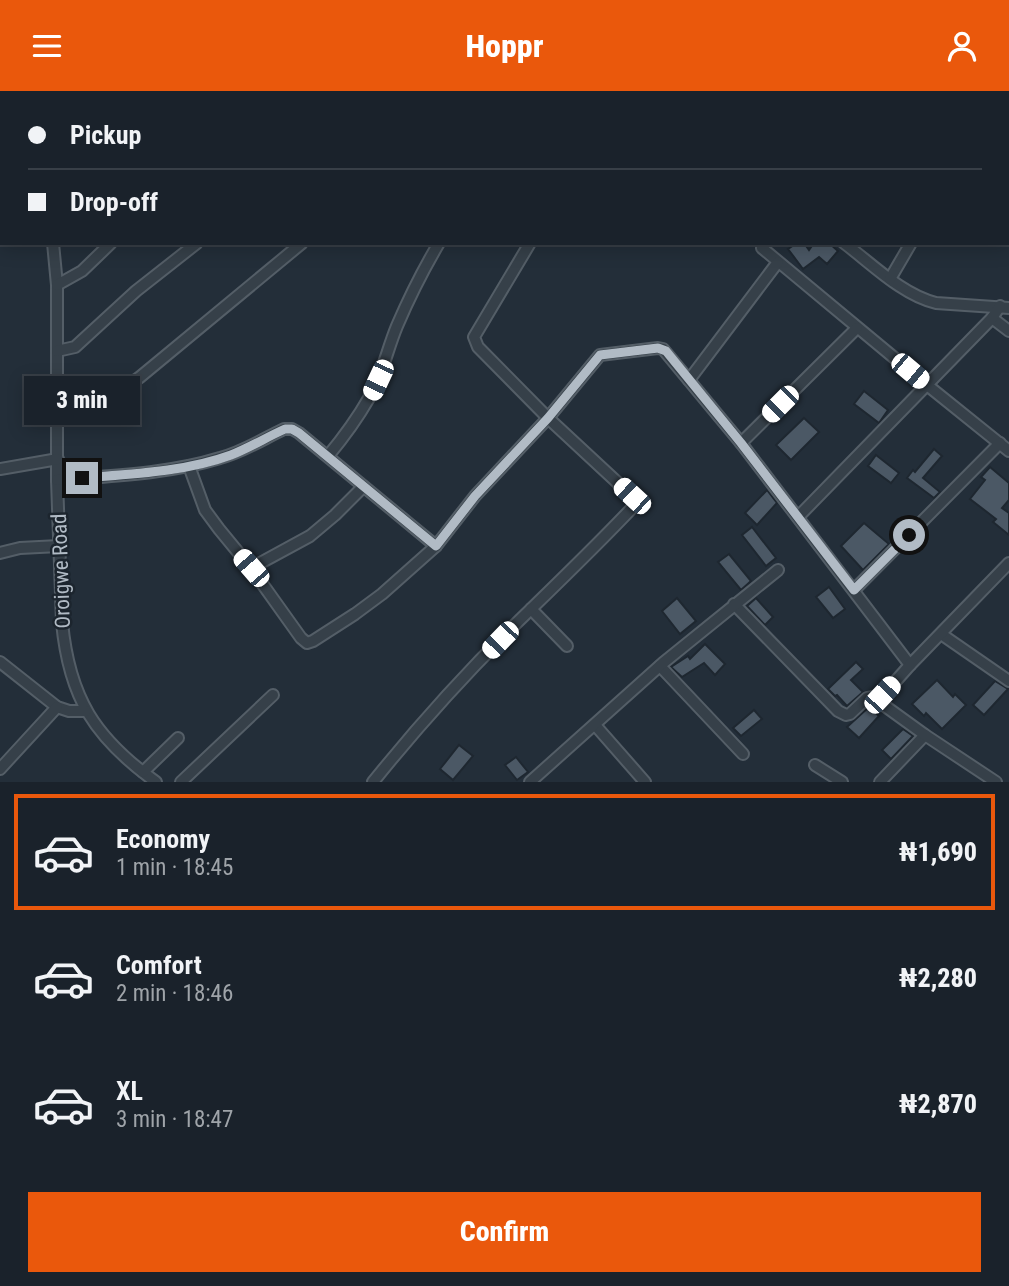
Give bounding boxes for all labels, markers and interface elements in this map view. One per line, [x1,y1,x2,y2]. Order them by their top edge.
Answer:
icon: menu [28,27,66,65]
text: Hoppr [466,27,543,65]
icon: person [943,27,981,65]
text: Pickup [70,120,141,150]
text: Drop-off [70,187,158,217]
car [888,349,933,393]
car [360,357,397,403]
callout: 3 min [24,377,140,425]
car [758,382,803,426]
text: 3 min [56,387,108,414]
route end [66,462,98,494]
car [610,474,655,518]
street label: Oroigwe Road [47,513,75,629]
route start [893,519,925,551]
car [230,545,273,591]
car [478,618,523,662]
car [860,672,905,718]
icon: car [32,821,95,884]
text: Economy [116,824,210,854]
text: ₦1,690 [899,837,977,867]
text: 1 min · 18:45 [116,854,233,881]
icon: car [32,947,95,1010]
text: Comfort [116,950,202,980]
text: ₦2,280 [899,963,977,993]
text: 2 min · 18:46 [116,980,233,1007]
icon: car [32,1073,95,1136]
text: XL [116,1076,143,1106]
text: ₦2,870 [899,1089,977,1119]
text: 3 min · 18:47 [116,1106,233,1133]
button: Confirm [28,1192,981,1272]

